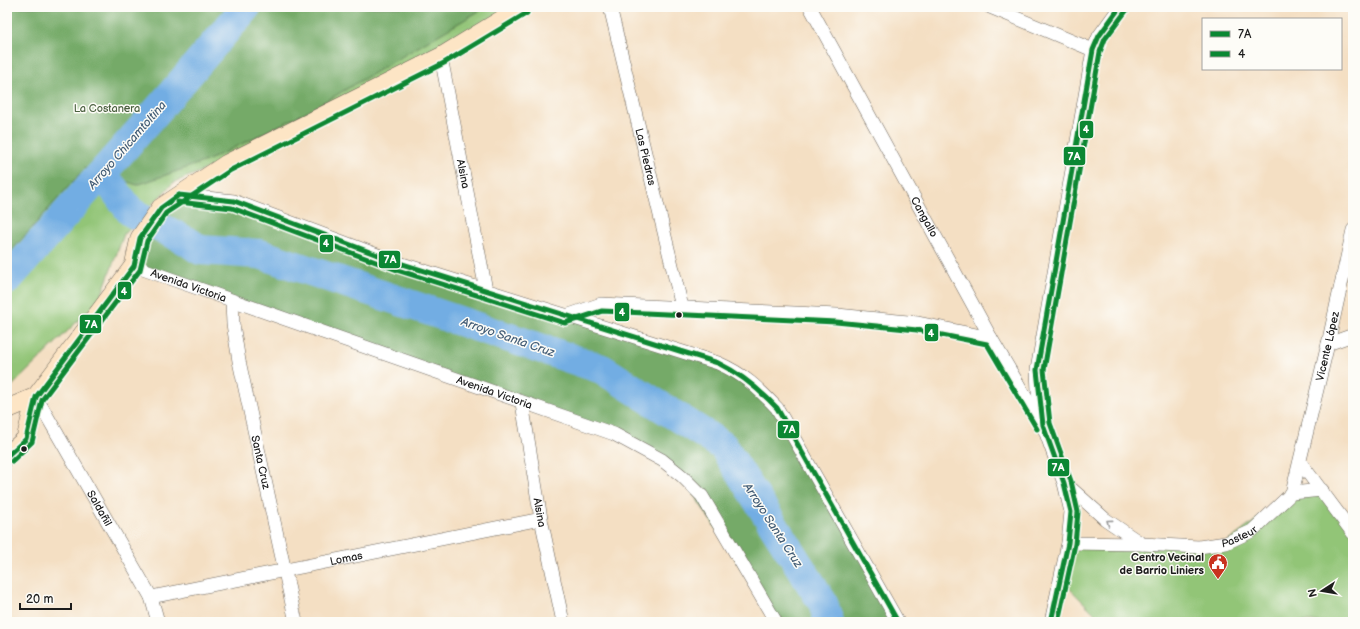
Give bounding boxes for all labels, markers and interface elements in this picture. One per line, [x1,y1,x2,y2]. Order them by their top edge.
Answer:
legend [1202,18,1342,70]
text: 7A [1238,27,1252,42]
text: 4 [1238,47,1246,62]
water label: Arroyo Chicamtoltina [84,98,170,193]
park label: La Costanera [74,102,140,115]
line badge: 4 [1079,120,1094,139]
text: 4 [1083,123,1090,136]
street label: Las Piedras [632,127,659,187]
line badge: 7A [1063,146,1086,166]
text: 7A [1068,150,1081,163]
street label: Alsina [454,158,472,190]
street label: Cangallo [908,195,940,239]
line badge: 4 [319,234,334,253]
text: 4 [323,237,330,250]
line badge: 7A [378,250,401,269]
text: 7A [384,253,397,266]
street label: Avenida Victoria [149,266,228,305]
line badge: 4 [117,281,132,300]
text: 4 [121,285,128,298]
line badge: 4 [614,302,630,322]
text: 4 [619,306,626,319]
unlabelled marker [674,310,684,320]
street label: Vicente López [1313,310,1342,382]
line badge: 7A [79,314,102,334]
water label: Arroyo Santa Cruz [458,314,557,361]
text: 7A [85,318,98,331]
line badge: 4 [924,323,939,342]
text: 4 [928,327,935,340]
street label: Avenida Victoria [455,373,534,412]
line badge: 7A [777,420,800,439]
text: 7A [783,423,796,436]
street label: Santa Cruz [248,434,273,491]
unlabelled marker [19,444,29,454]
line badge: 7A [1047,458,1070,477]
text: 7A [1052,461,1065,474]
water label: Arroyo Santa Cruz [739,479,806,571]
street label: Saldañil [84,488,115,528]
street label: Alsina [531,497,549,529]
one-way arrow [1107,520,1114,527]
street label: Pasteur [1221,523,1261,551]
street label: Lomas [329,549,364,568]
place label: Centro Vecinal de Barrio Liniers [1120,551,1205,577]
public building icon: Centro Vecinal de Barrio Liniers [1207,552,1229,580]
north arrow [1302,571,1342,611]
scale bar [20,585,71,611]
text: N [1305,588,1320,598]
text: 20 m [26,592,53,607]

